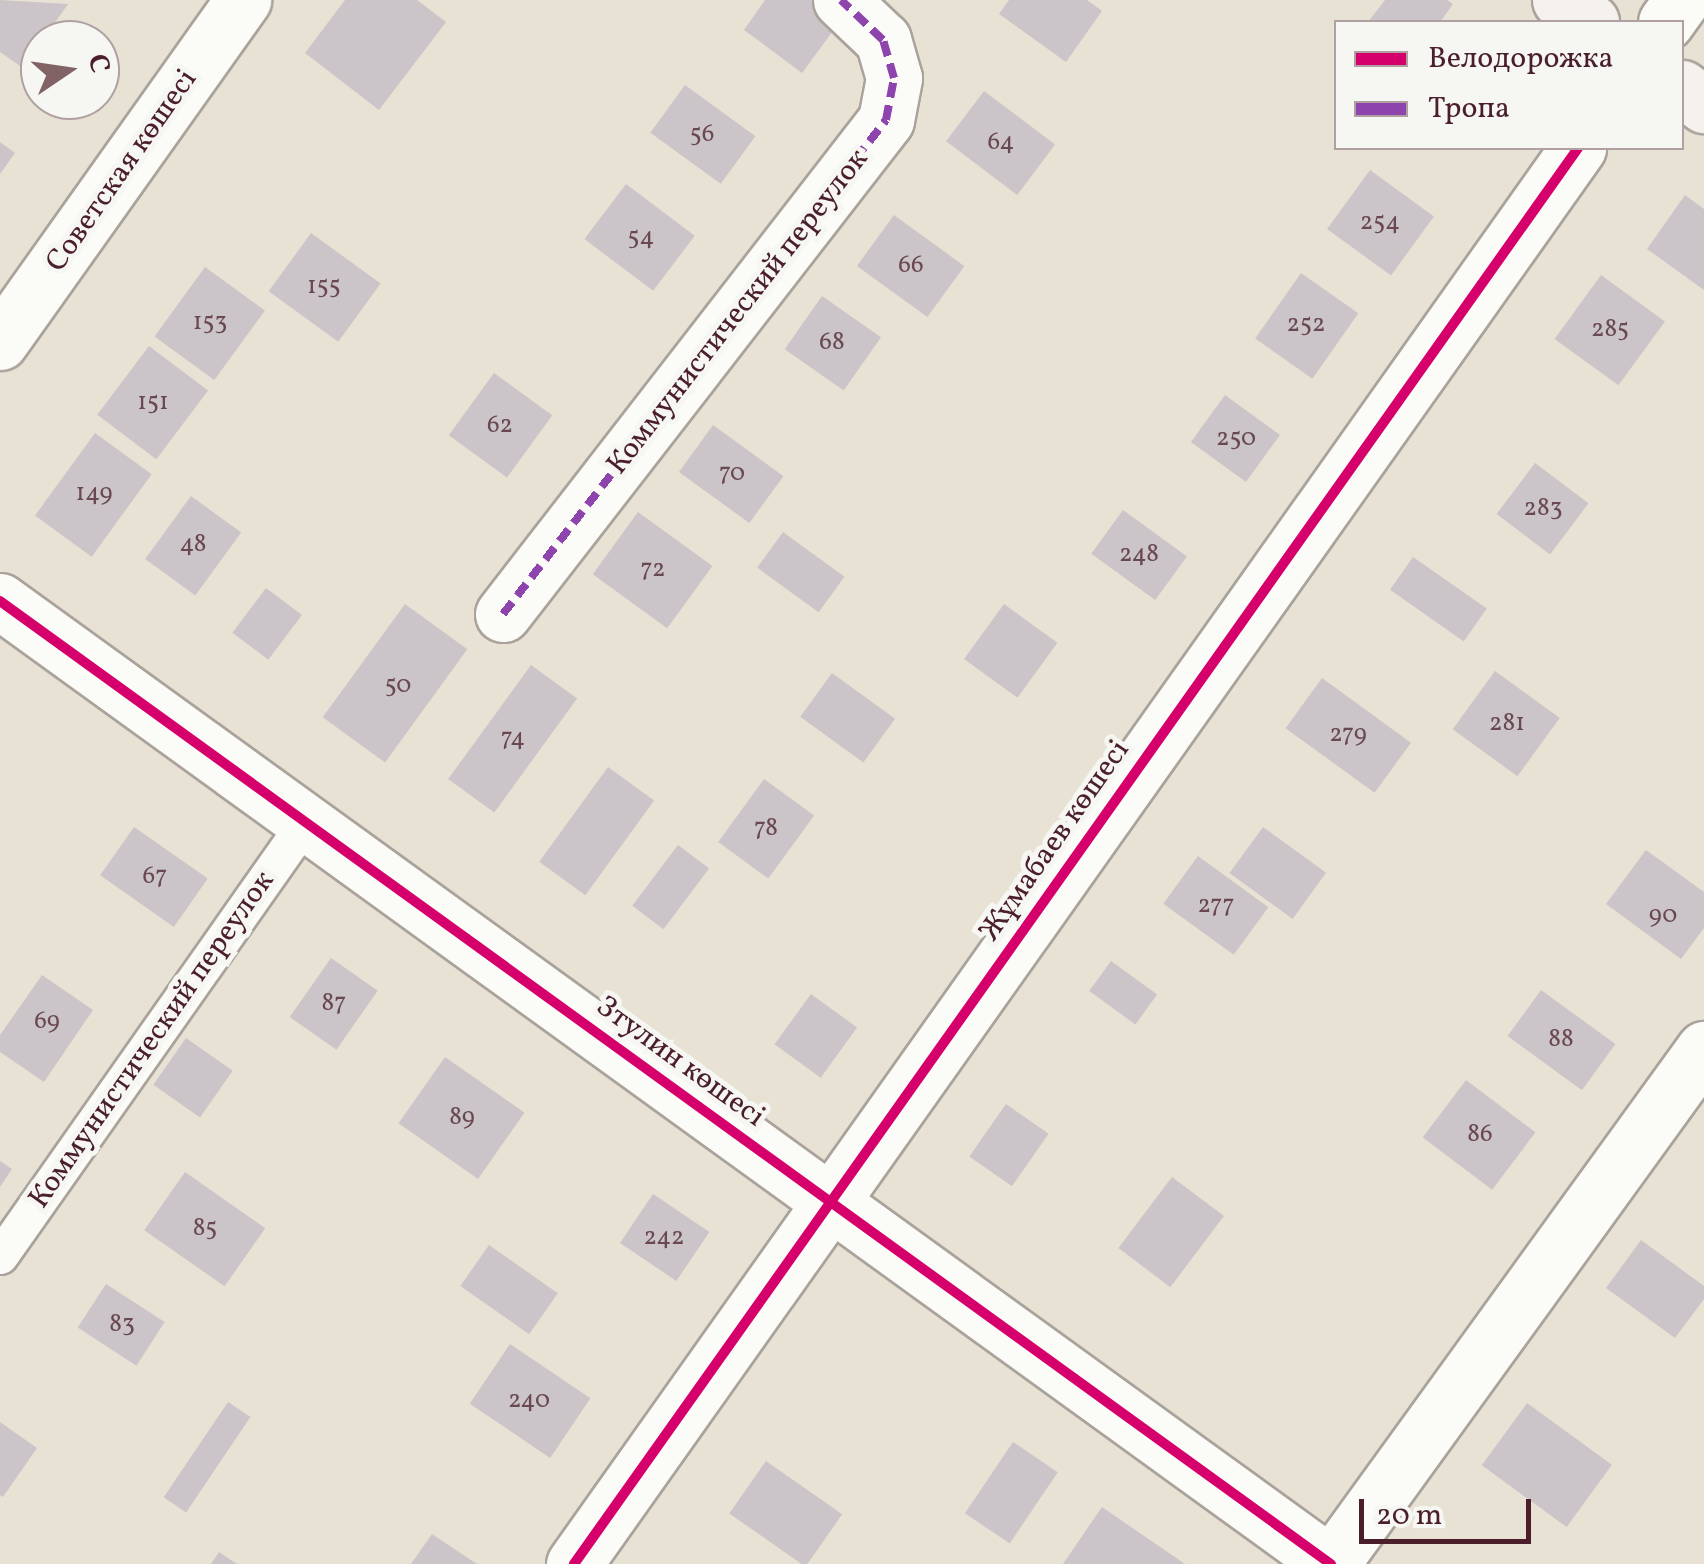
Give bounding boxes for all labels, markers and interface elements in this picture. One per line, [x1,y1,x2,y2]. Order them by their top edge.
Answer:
north arrow [20,20,120,120]
legend [1334,20,1684,150]
text: Велодорожка [1428,38,1614,80]
street label: Советская көшесі [39,63,205,279]
text: Тропа [1428,88,1510,130]
house number: 56 [690,120,714,150]
house number: 64 [988,128,1014,158]
street label: Коммунистический переулок [600,142,876,482]
house number: 254 [1360,208,1400,238]
house number: 54 [628,223,654,253]
house number: 66 [898,251,924,281]
house number: 155 [307,272,341,302]
house number: 153 [193,308,227,338]
house number: 252 [1287,310,1325,340]
house number: 285 [1591,315,1629,345]
house number: 68 [819,328,845,358]
house number: 151 [137,388,169,418]
house number: 62 [487,411,513,441]
house number: 250 [1216,424,1256,454]
house number: 70 [719,459,745,489]
house number: 149 [76,479,112,509]
house number: 283 [1524,494,1562,524]
house number: 48 [179,530,207,560]
house number: 248 [1119,540,1159,570]
house number: 72 [640,555,666,585]
house number: 50 [385,671,411,701]
house number: 281 [1489,709,1525,739]
house number: 279 [1329,720,1367,750]
house number: 74 [501,724,525,754]
street label: Жұмабаев көшесі [972,734,1138,948]
house number: 78 [754,814,778,844]
house number: 67 [143,862,167,892]
street label: Коммунистический переулок [22,864,282,1216]
house number: 277 [1197,891,1235,921]
house number: 90 [1649,901,1677,931]
house number: 87 [322,989,346,1019]
street label: Зтулин көшесі [589,989,771,1135]
house number: 69 [34,1007,60,1037]
house number: 88 [1548,1025,1574,1055]
house number: 89 [449,1103,475,1133]
house number: 86 [1467,1120,1493,1150]
house number: 85 [193,1214,217,1244]
house number: 242 [643,1223,685,1253]
house number: 83 [109,1310,135,1340]
house number: 240 [508,1386,550,1416]
scale bar [1364,1479,1536,1541]
text: 20 m [1376,1495,1442,1537]

